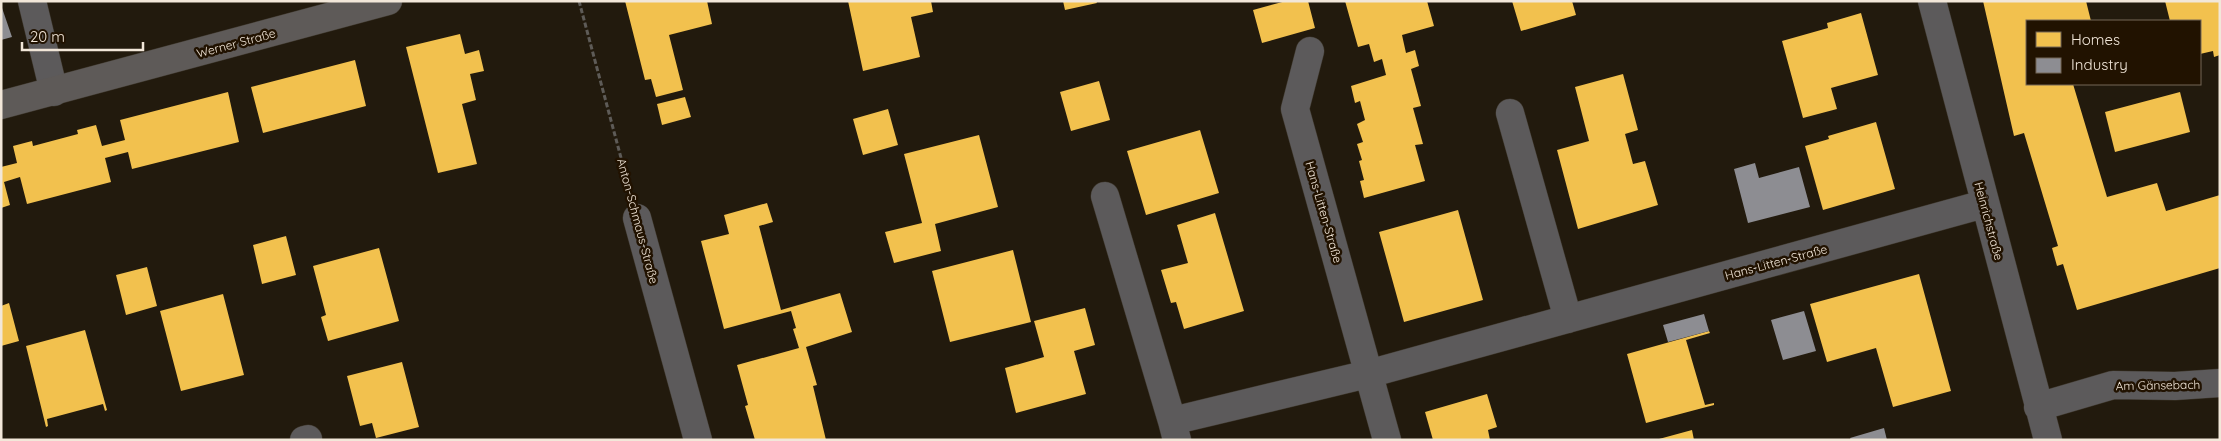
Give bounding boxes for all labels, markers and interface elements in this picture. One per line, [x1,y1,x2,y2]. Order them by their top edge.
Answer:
scale bar [22,20,144,52]
legend [2026,20,2201,85]
street label: Werner Straße [195,25,277,61]
text: 20 m [30,27,65,46]
text: Homes [2071,30,2120,49]
text: Industry [2071,55,2128,74]
street label: Anton-Schmaus-Straße [614,157,662,286]
street label: Hans-Litten-Straße [1302,159,1346,265]
street label: Heinrichstraße [1971,180,2007,262]
street label: Hans-Litten-Straße [1723,241,1829,283]
street label: Am Gänsebach [2116,377,2200,393]

